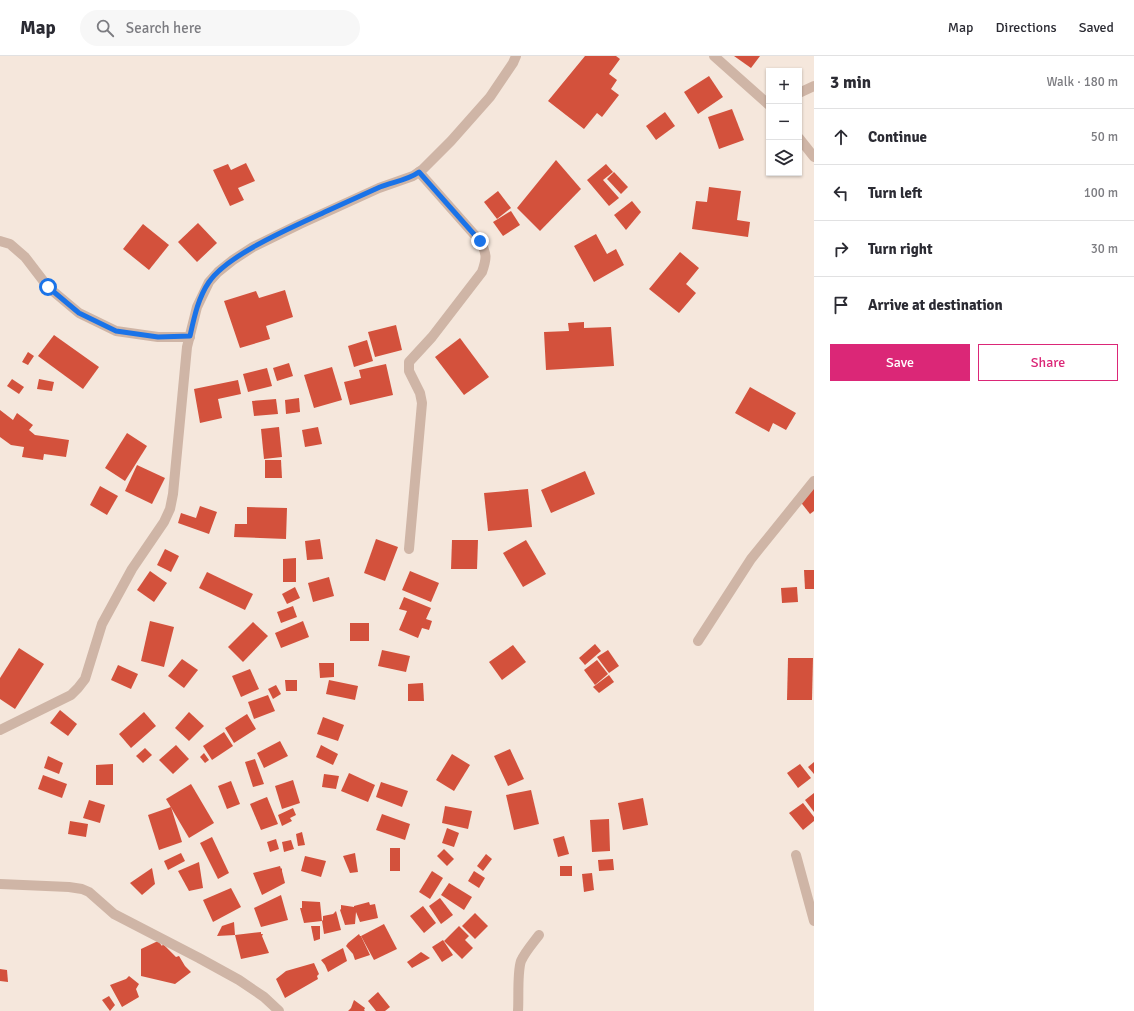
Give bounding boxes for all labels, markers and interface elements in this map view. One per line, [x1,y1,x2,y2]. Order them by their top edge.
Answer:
search box [80,10,360,46]
text: Map [20,16,56,40]
icon: search [94,17,116,39]
text: Search here [126,19,201,37]
text: Map [948,19,974,36]
text: Directions [996,19,1057,36]
text: Saved [1079,19,1114,36]
map controls [766,68,802,176]
button: + [766,68,802,104]
text: 3 min [830,72,871,93]
text: Walk · 180 m [1047,74,1118,90]
button: − [766,104,802,140]
icon: ahead [830,126,852,148]
text: Continue [868,128,927,146]
text: 50 m [1091,129,1118,145]
button: layers [766,140,802,176]
icon: left [830,182,852,204]
text: Turn left [868,184,922,202]
text: 100 m [1084,185,1118,201]
route end [471,232,489,250]
icon: right [830,238,852,260]
text: Turn right [868,240,933,258]
text: 30 m [1091,241,1118,257]
route start [39,278,57,296]
icon: arrive [830,294,852,316]
text: Arrive at destination [868,296,1003,314]
button: Save [830,344,970,381]
button: Share [978,344,1118,381]

